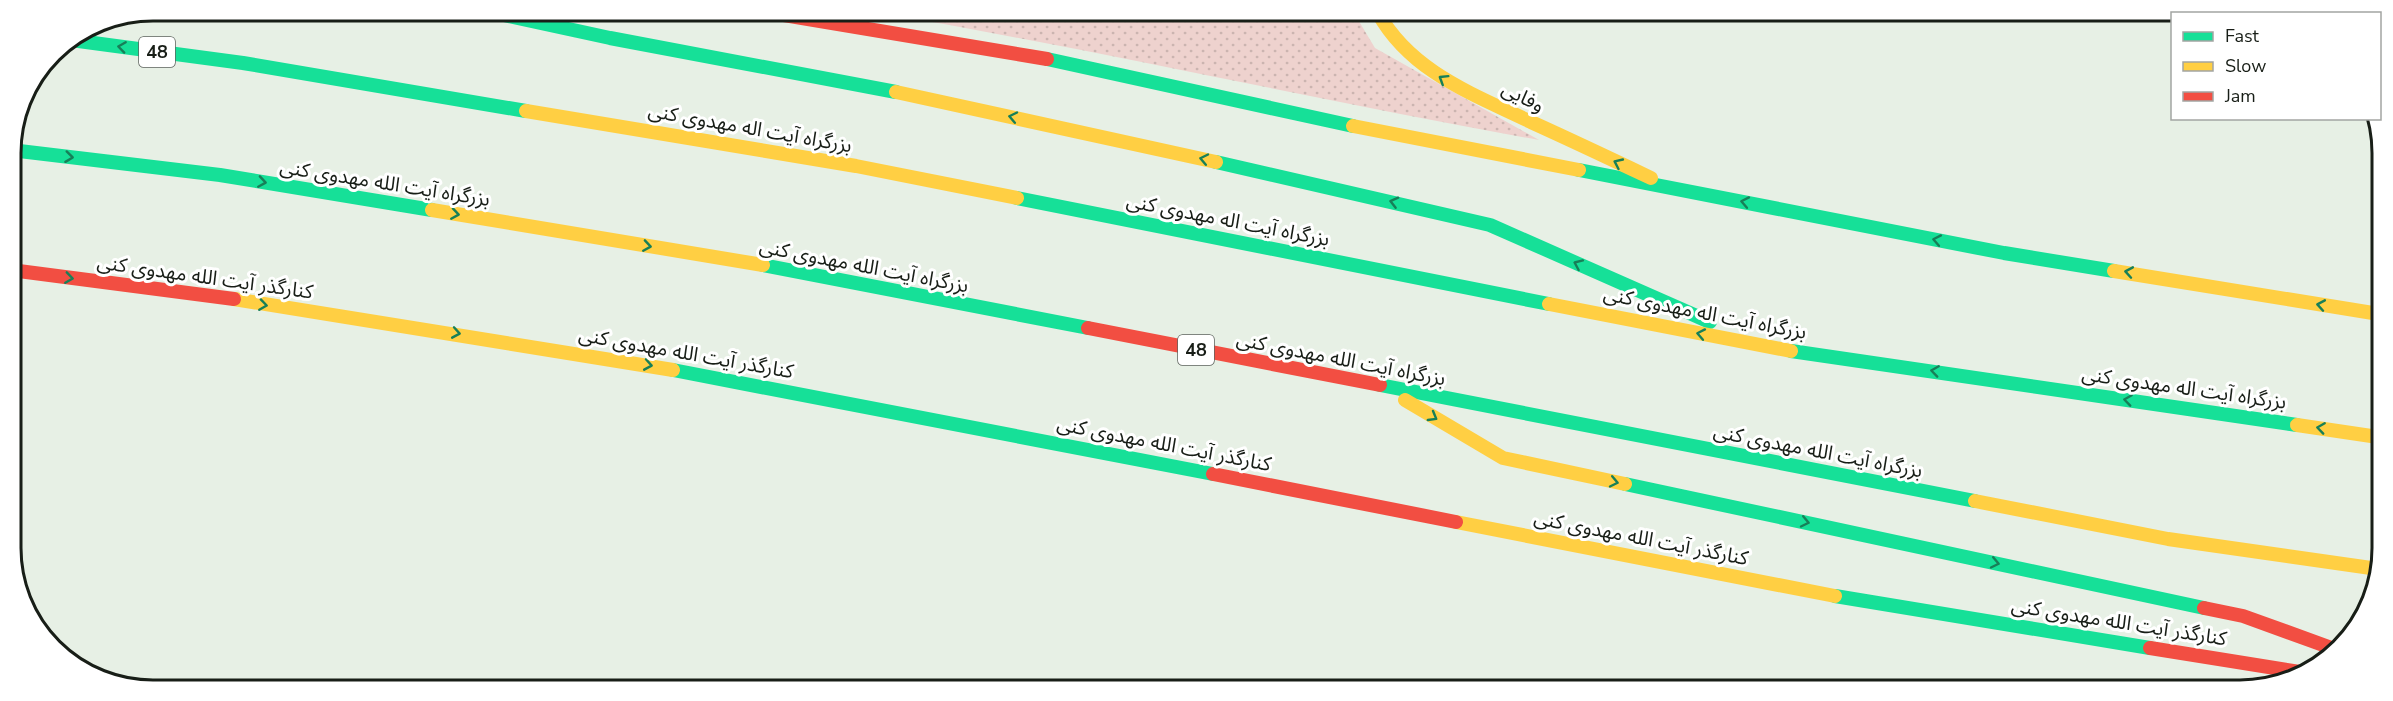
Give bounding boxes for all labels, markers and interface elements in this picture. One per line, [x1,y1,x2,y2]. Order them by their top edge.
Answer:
legend [2171,12,2381,120]
text: Fast [2225,24,2260,48]
road number: 48 [139,37,175,67]
one-way arrow [118,41,127,53]
text: Slow [2225,54,2266,78]
one-way arrow [1439,74,1449,86]
street label: وفایی [1497,75,1549,119]
text: Jam [2224,84,2256,108]
street label: بزرگراه آیت اله مهدوی کنی [646,97,854,159]
one-way arrow [1009,112,1019,125]
one-way arrow [64,150,73,163]
street label: بزرگراه آیت الله مهدوی کنی [278,153,492,213]
one-way arrow [1199,153,1209,166]
one-way arrow [1614,159,1625,171]
one-way arrow [258,176,267,188]
street label: بزرگراه آیت اله مهدوی کنی [1124,187,1332,253]
one-way arrow [1389,196,1399,209]
one-way arrow [1741,196,1751,209]
one-way arrow [450,208,459,220]
street label: بزرگراه آیت الله مهدوی کنی [757,232,971,300]
one-way arrow [1932,234,1942,247]
one-way arrow [642,240,652,252]
street label: کنارگذر آیت الله مهدوی کنی [95,248,315,306]
one-way arrow [1574,259,1585,271]
one-way arrow [2124,266,2134,278]
one-way arrow [65,271,74,283]
street label: بزرگراه آیت اله مهدوی کنی [1601,280,1809,346]
one-way arrow [258,298,267,310]
one-way arrow [2317,299,2326,311]
street label: کنارگذر آیت الله مهدوی کنی [576,321,796,385]
street label: بزرگراه آیت الله مهدوی کنی [1234,325,1448,393]
one-way arrow [450,326,460,339]
one-way arrow [1696,328,1706,341]
road number: 48 [1178,335,1214,365]
one-way arrow [643,359,652,371]
street label: بزرگراه آیت اله مهدوی کنی [2080,360,2288,416]
one-way arrow [1930,366,1939,378]
one-way arrow [2123,394,2132,406]
one-way arrow [1427,409,1437,421]
street label: کنارگذر آیت الله مهدوی کنی [1055,410,1274,478]
street label: بزرگراه آیت الله مهدوی کنی [1711,417,1925,485]
one-way arrow [2316,423,2325,435]
one-way arrow [1609,475,1619,488]
street label: کنارگذر آیت الله مهدوی کنی [1532,504,1751,572]
one-way arrow [1799,515,1809,528]
one-way arrow [1990,556,2000,569]
street label: کنارگذر آیت الله مهدوی کنی [2009,592,2229,652]

